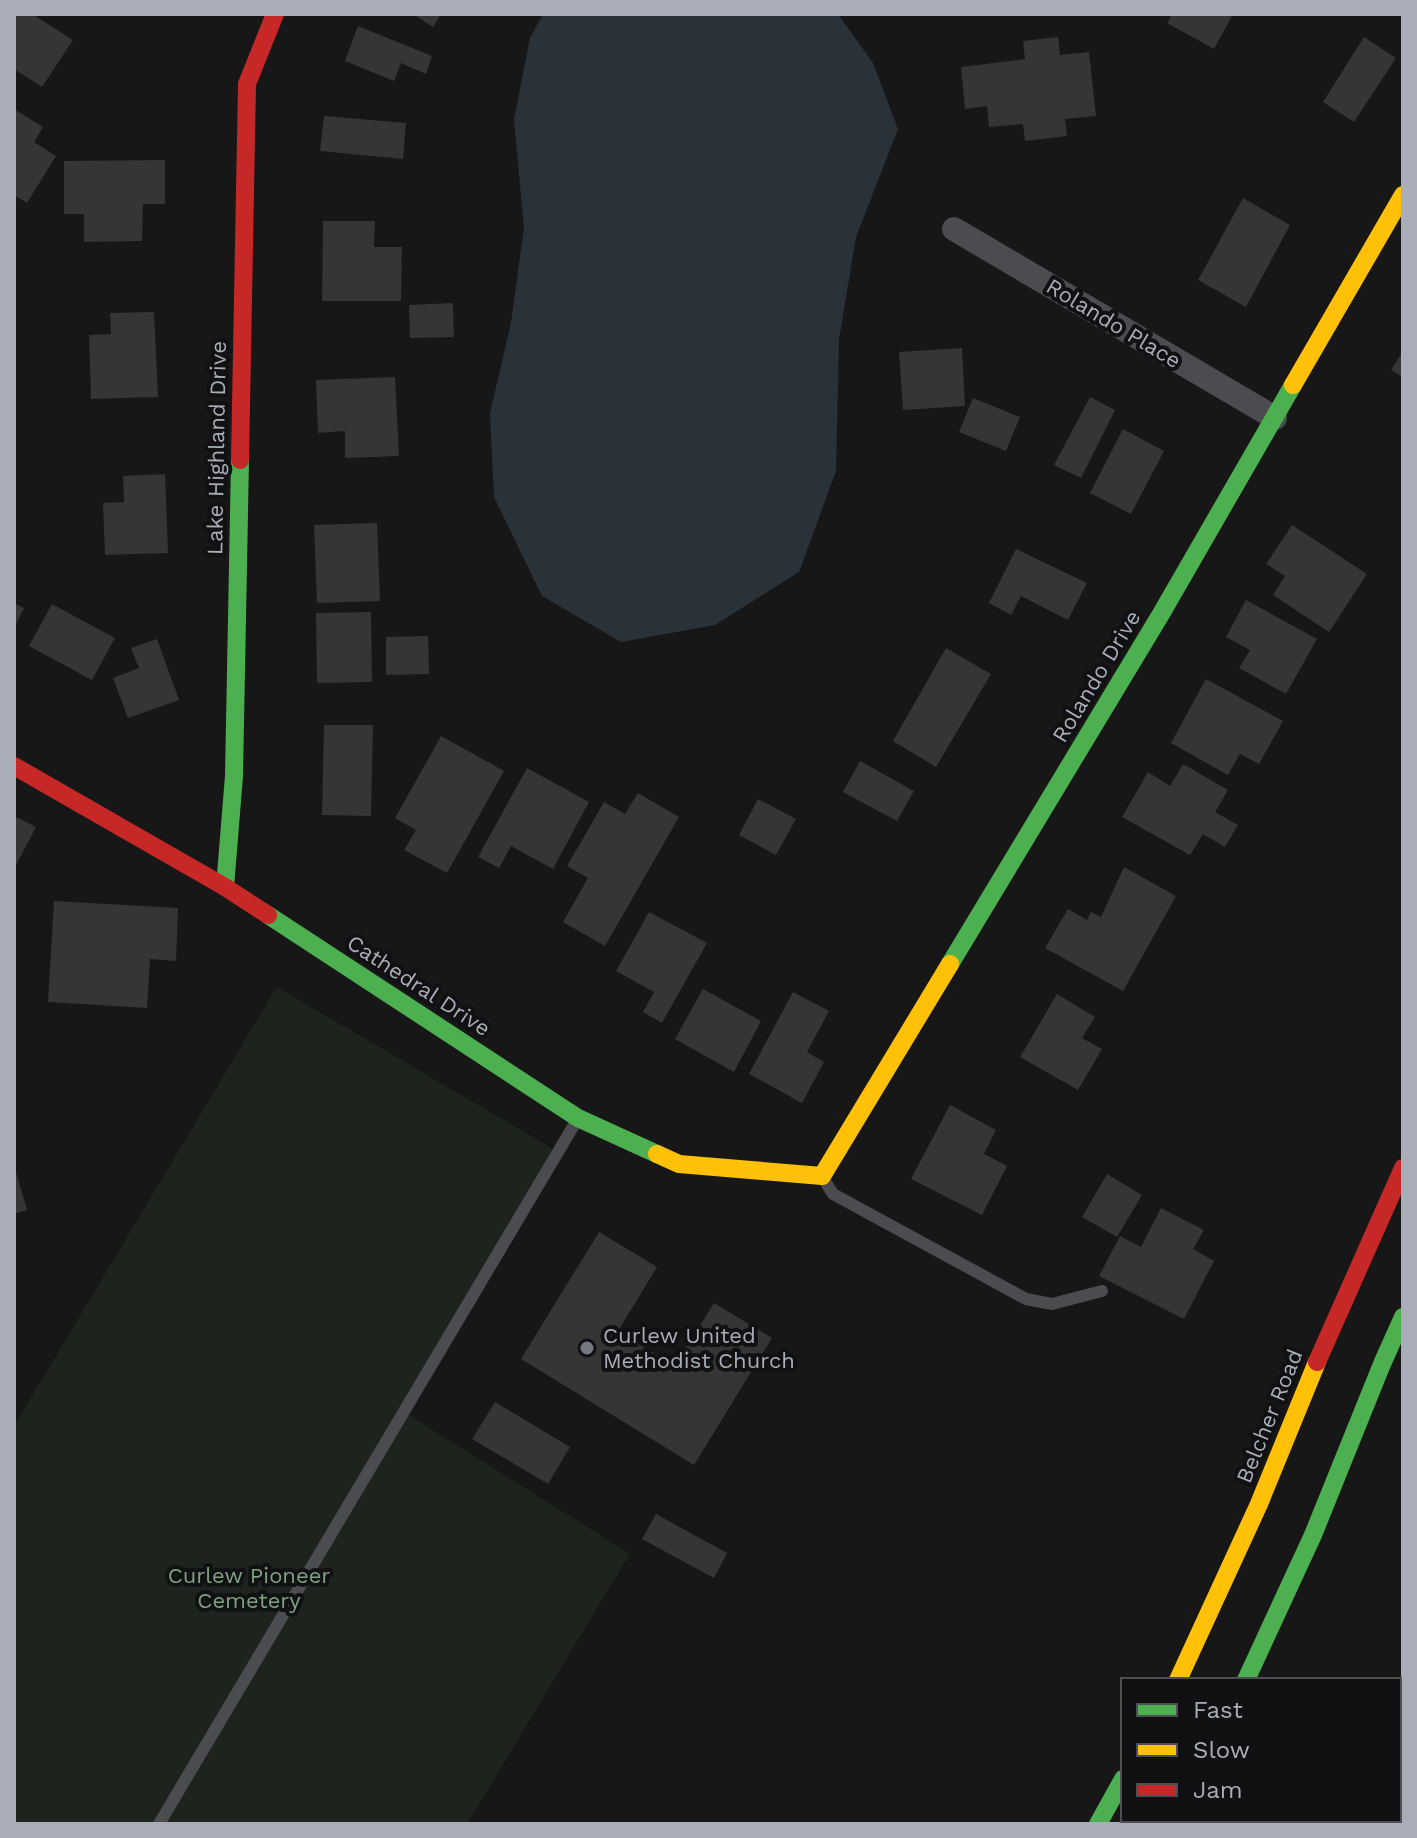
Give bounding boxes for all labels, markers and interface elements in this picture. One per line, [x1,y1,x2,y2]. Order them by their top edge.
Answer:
street label: Rolando Place [1042,273,1185,373]
street label: Lake Highland Drive [202,341,231,555]
street label: Rolando Drive [1047,606,1146,747]
street label: Cathedral Drive [342,930,495,1041]
place label: Curlew United Methodist Church [603,1323,795,1373]
marker: Curlew United Methodist Church [578,1339,596,1357]
street label: Belcher Road [1231,1346,1308,1487]
park label: Curlew Pioneer Cemetery [168,1563,330,1613]
legend [1121,1678,1401,1822]
text: Fast [1193,1696,1243,1724]
text: Slow [1193,1736,1250,1764]
text: Jam [1193,1776,1243,1804]

